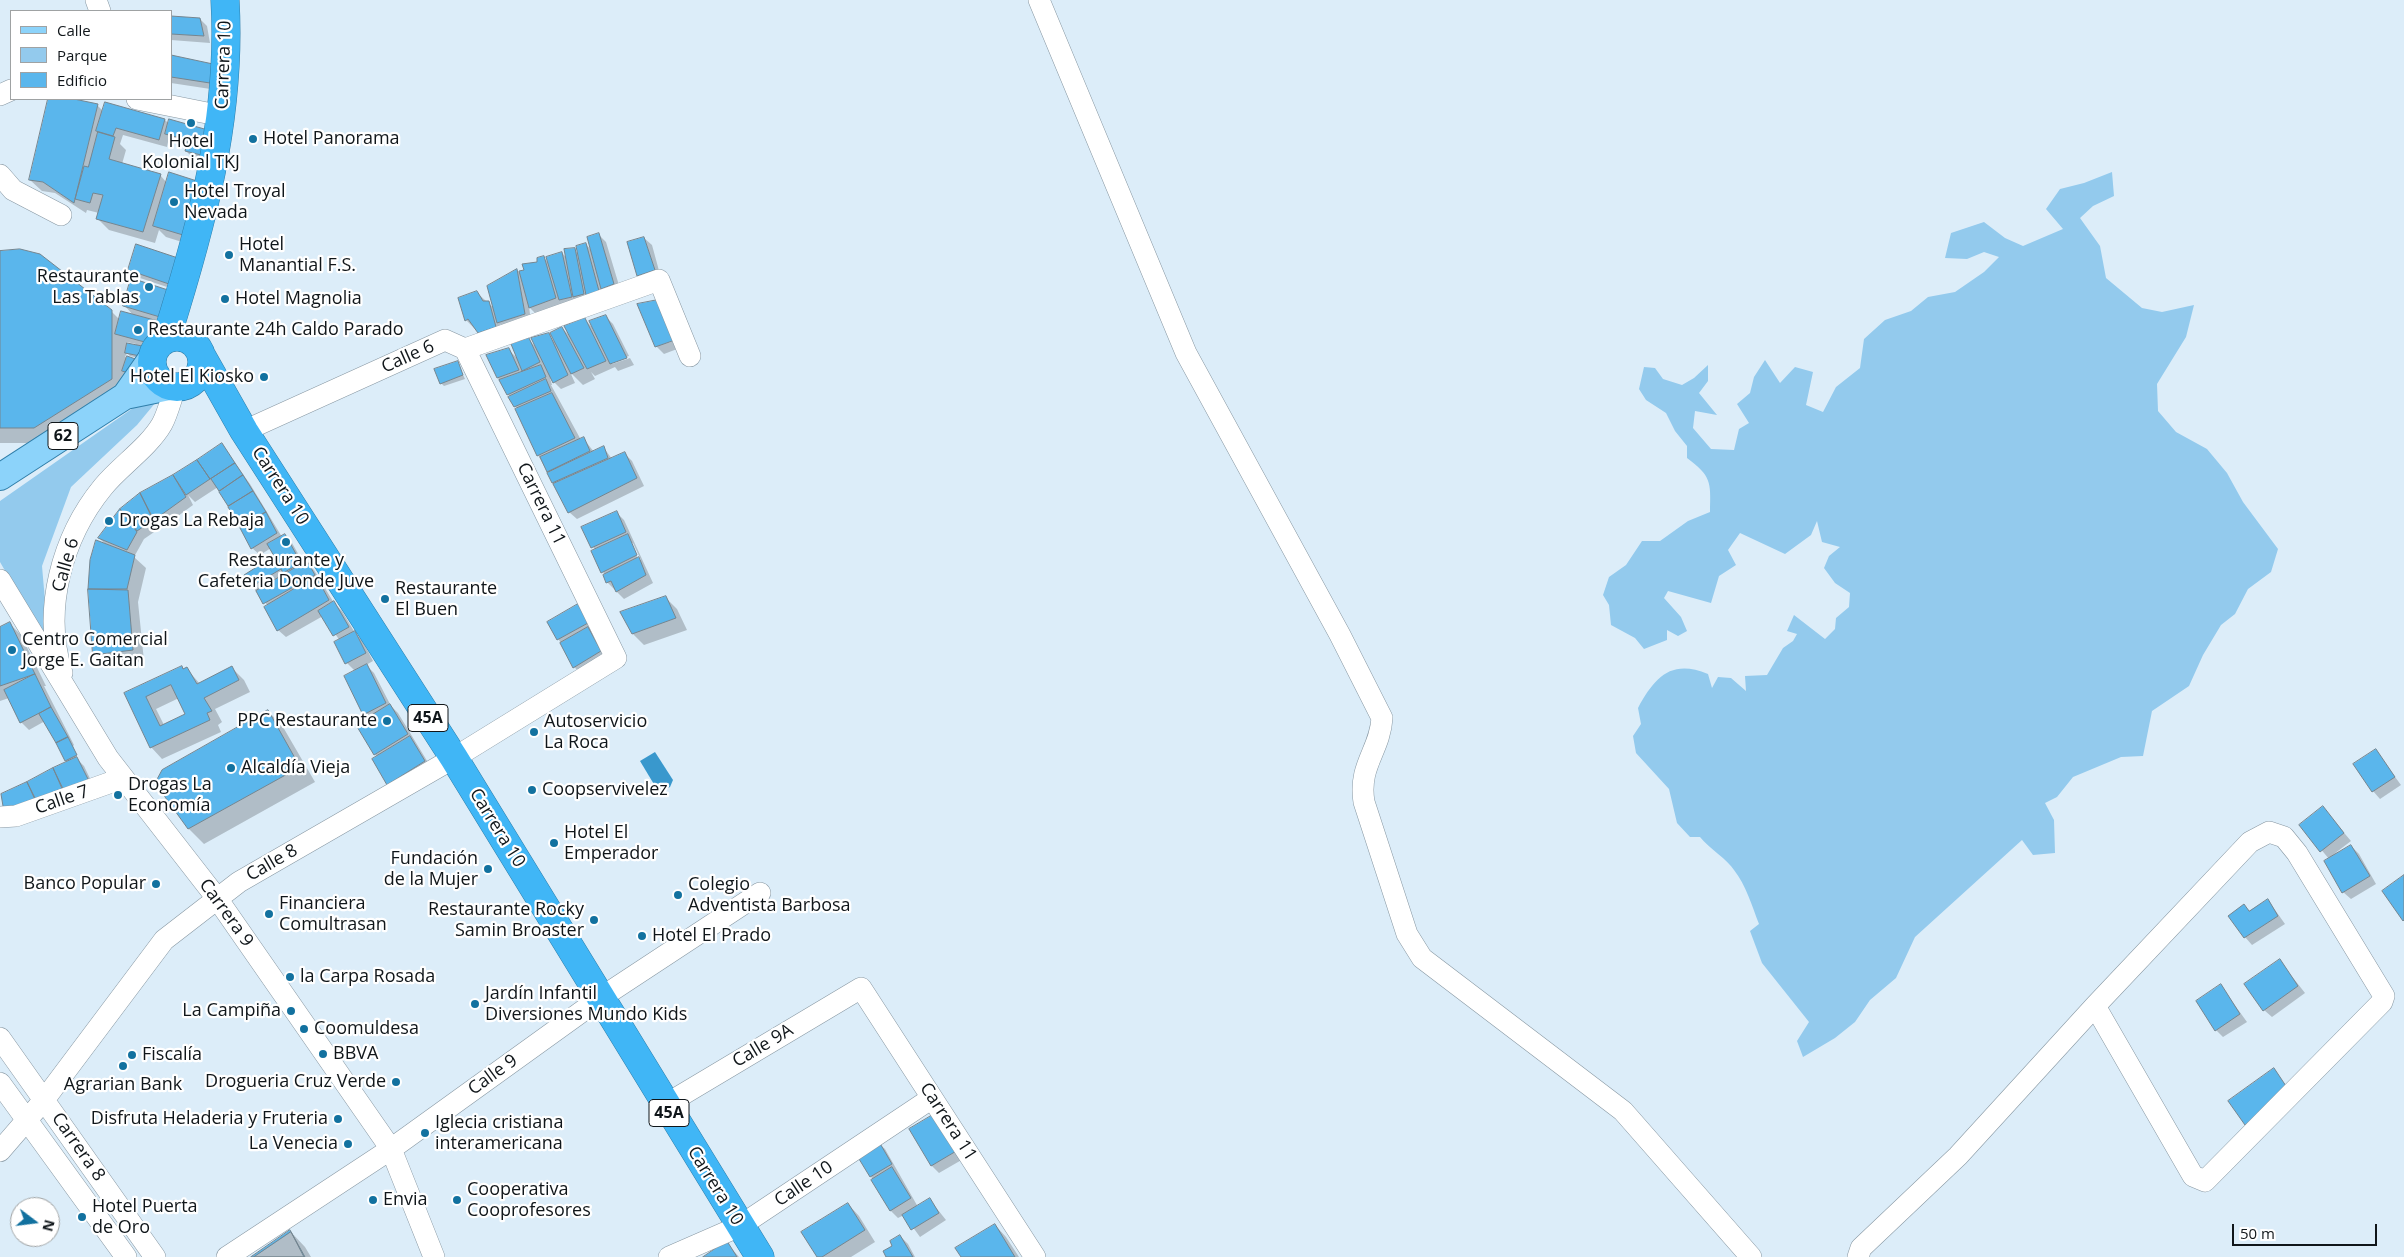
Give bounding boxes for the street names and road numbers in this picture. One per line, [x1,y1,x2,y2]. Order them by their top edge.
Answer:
street label: Carrera 10 [212,20,236,110]
street label: Calle 6 [378,336,438,378]
road number: 62 [48,422,78,450]
street label: Carrera 10 [247,443,313,529]
street label: Carrera 11 [512,459,570,549]
street label: Calle 6 [48,535,84,595]
road number: 45A [408,704,448,731]
street label: Calle 7 [32,781,92,819]
street label: Carrera 10 [464,785,530,871]
street label: Calle 8 [243,840,301,886]
street label: Carrera 9 [194,875,258,951]
street label: Calle 9A [729,1020,797,1072]
street label: Calle 9 [464,1050,522,1100]
street label: Carrera 11 [915,1079,981,1165]
road number: 45A [649,1100,689,1126]
street label: Carrera 8 [47,1109,109,1185]
street label: Carrera 10 [682,1143,748,1229]
street label: Calle 10 [771,1157,837,1211]

